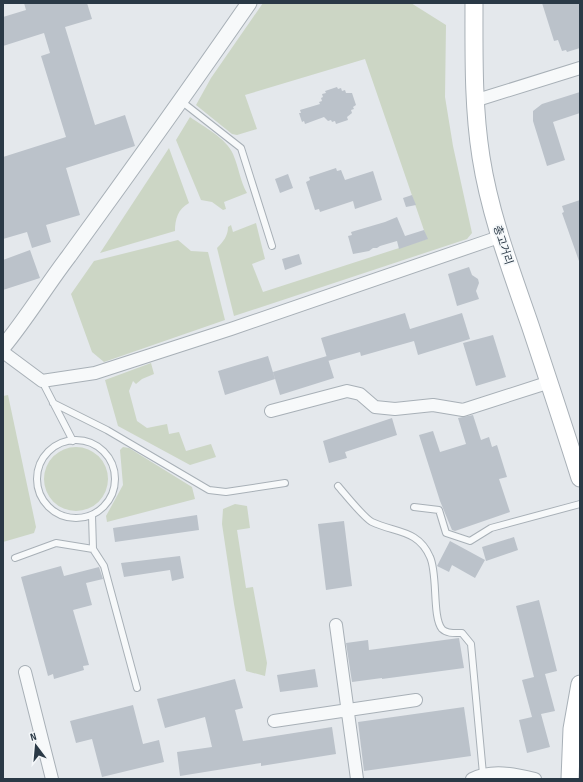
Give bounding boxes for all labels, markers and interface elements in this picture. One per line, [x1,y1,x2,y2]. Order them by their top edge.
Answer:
street label: 총고거리 [491,224,515,266]
north arrow [16,726,56,766]
text: N [29,730,38,744]

